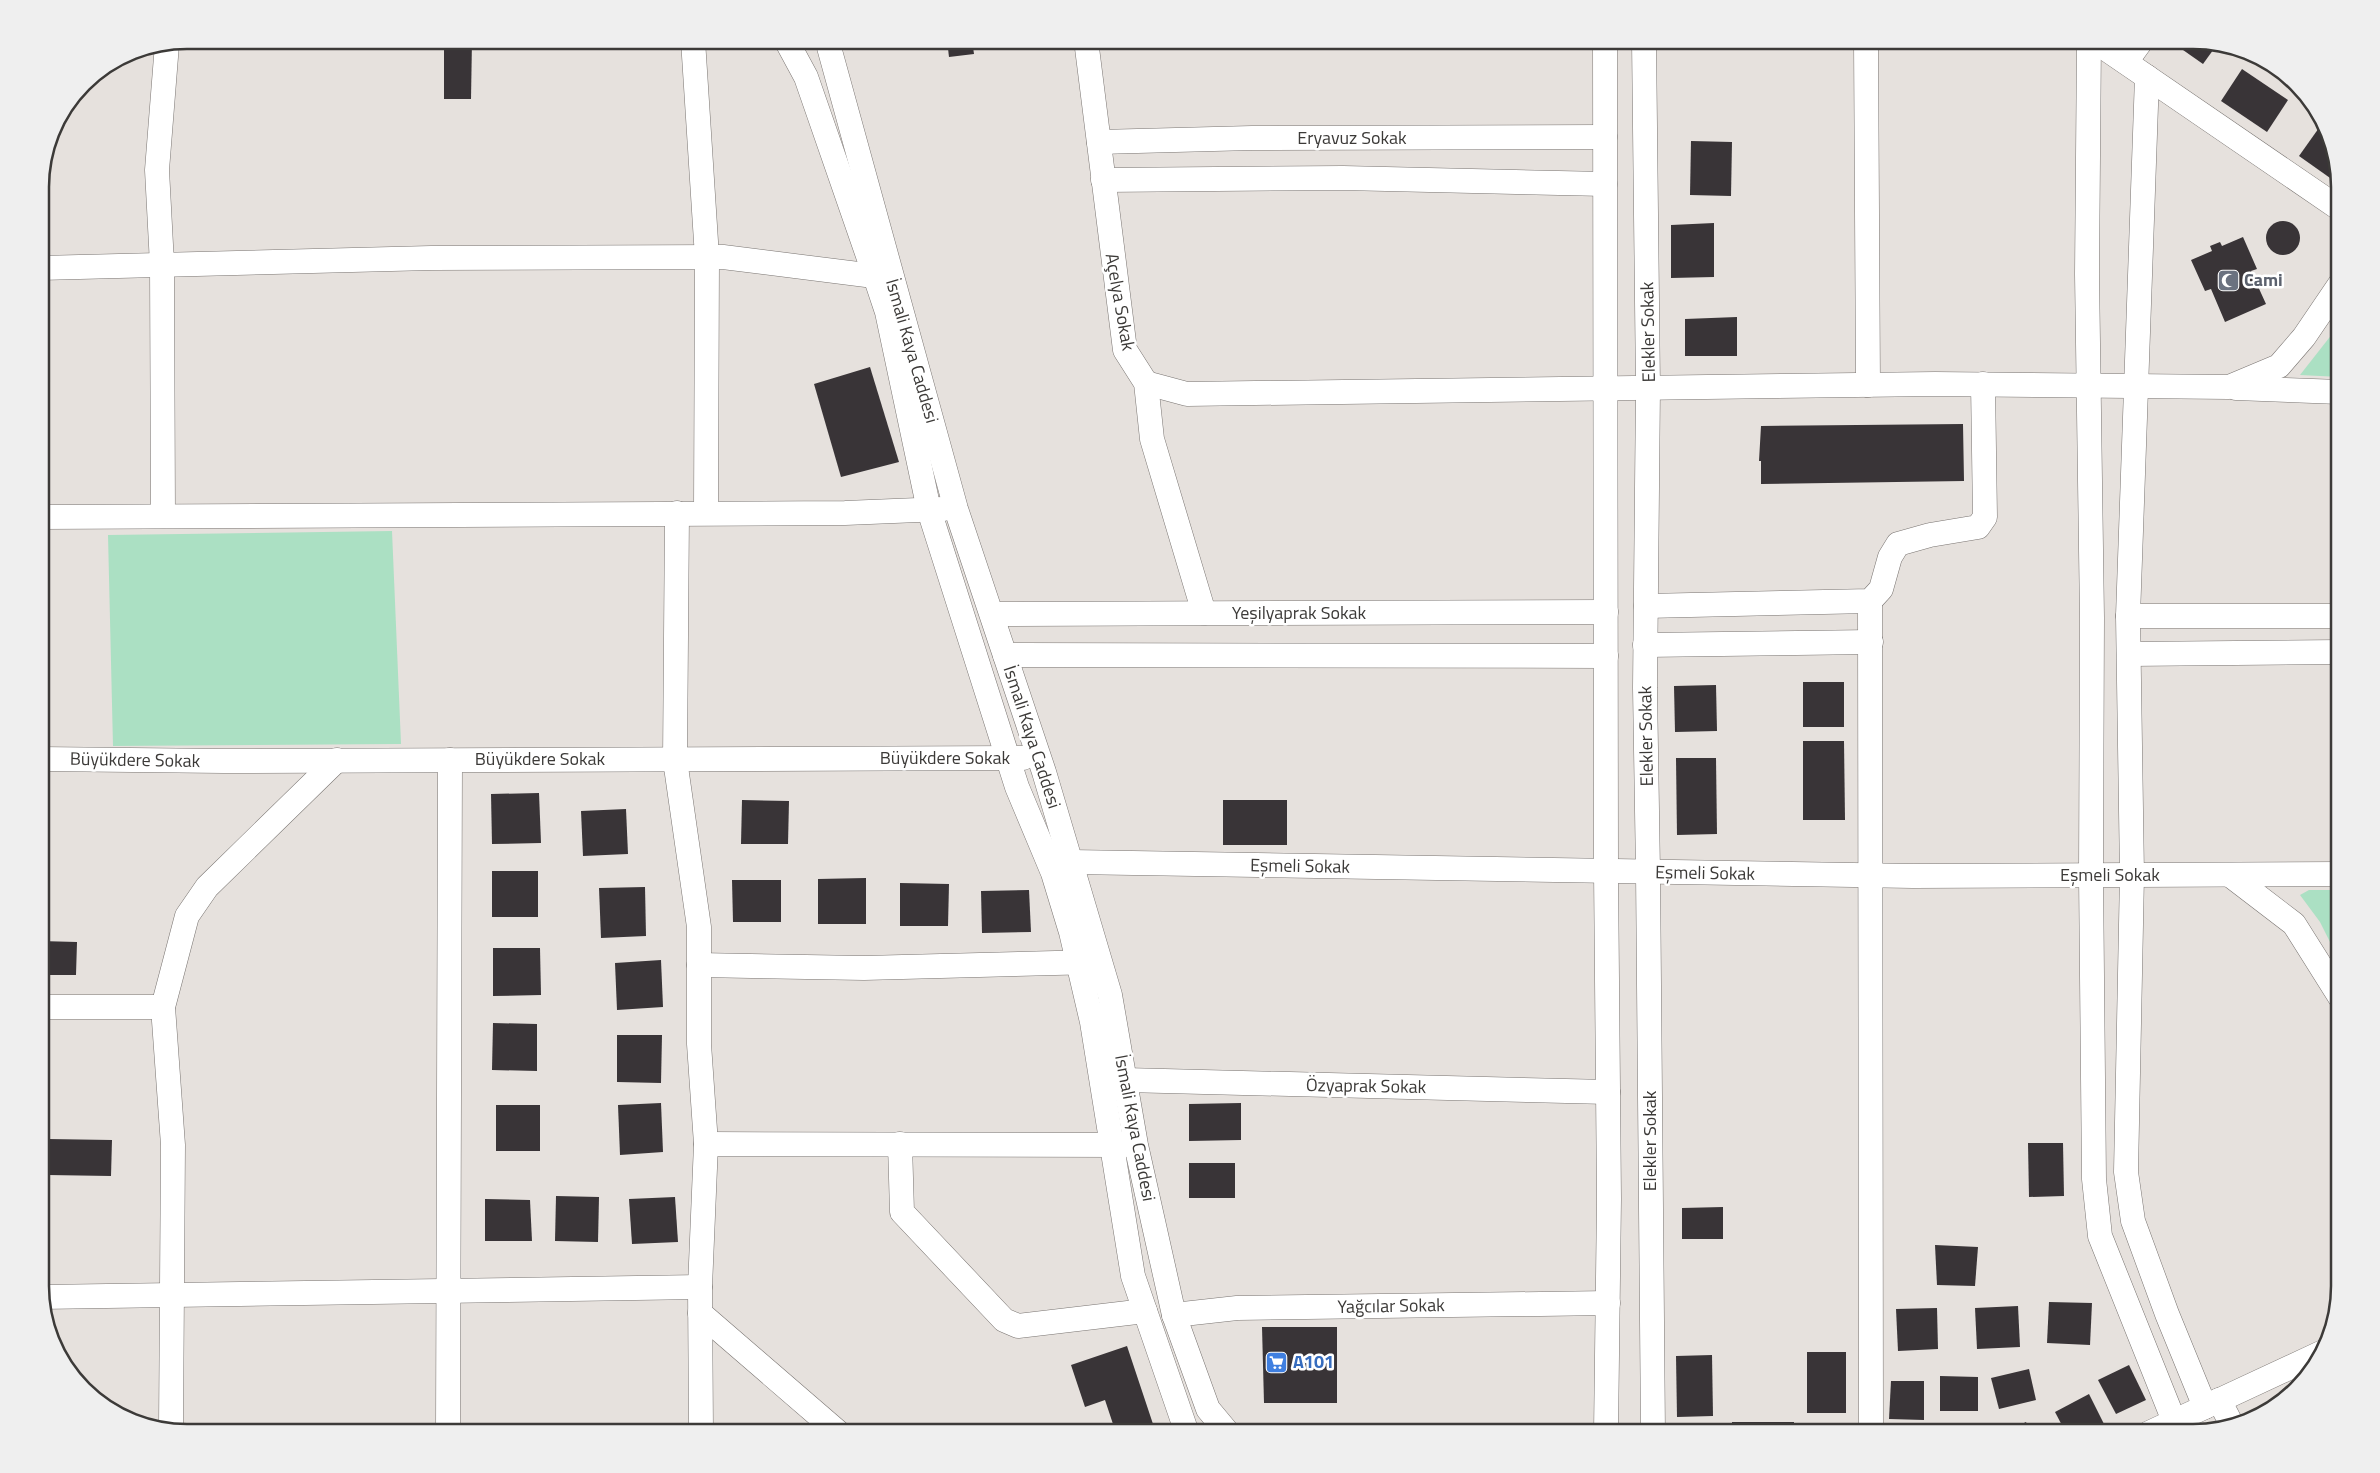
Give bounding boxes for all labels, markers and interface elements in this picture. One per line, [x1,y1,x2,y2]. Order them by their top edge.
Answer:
street label: Eryavuz Sokak [1297,124,1407,151]
street label: Açelya Sokak [1099,251,1142,353]
place label: Cami [2244,266,2283,293]
mosque icon: Cami [2216,268,2240,292]
street label: İsmali Kaya Caddesi [879,276,946,426]
street label: Elekler Sokak [1633,281,1662,383]
street label: Yeşilyaprak Sokak [1232,599,1367,626]
street label: İsmali Kaya Caddesi [997,662,1068,812]
street label: Elekler Sokak [1631,685,1660,787]
street label: Büyükdere Sokak [880,744,1011,771]
street label: Büyükdere Sokak [70,745,201,774]
street label: Büyükdere Sokak [475,745,606,772]
street label: Eşmeli Sokak [1250,851,1351,880]
street label: Eşmeli Sokak [1655,858,1756,887]
street label: Eşmeli Sokak [2060,861,2160,888]
street label: İsmali Kaya Caddesi [1108,1052,1163,1204]
street label: Özyaprak Sokak [1306,1071,1427,1100]
street label: Elekler Sokak [1636,1090,1663,1191]
street label: Yağcılar Sokak [1337,1291,1445,1320]
place label: A101 [1293,1348,1334,1375]
supermarket icon: A101 [1265,1350,1289,1374]

